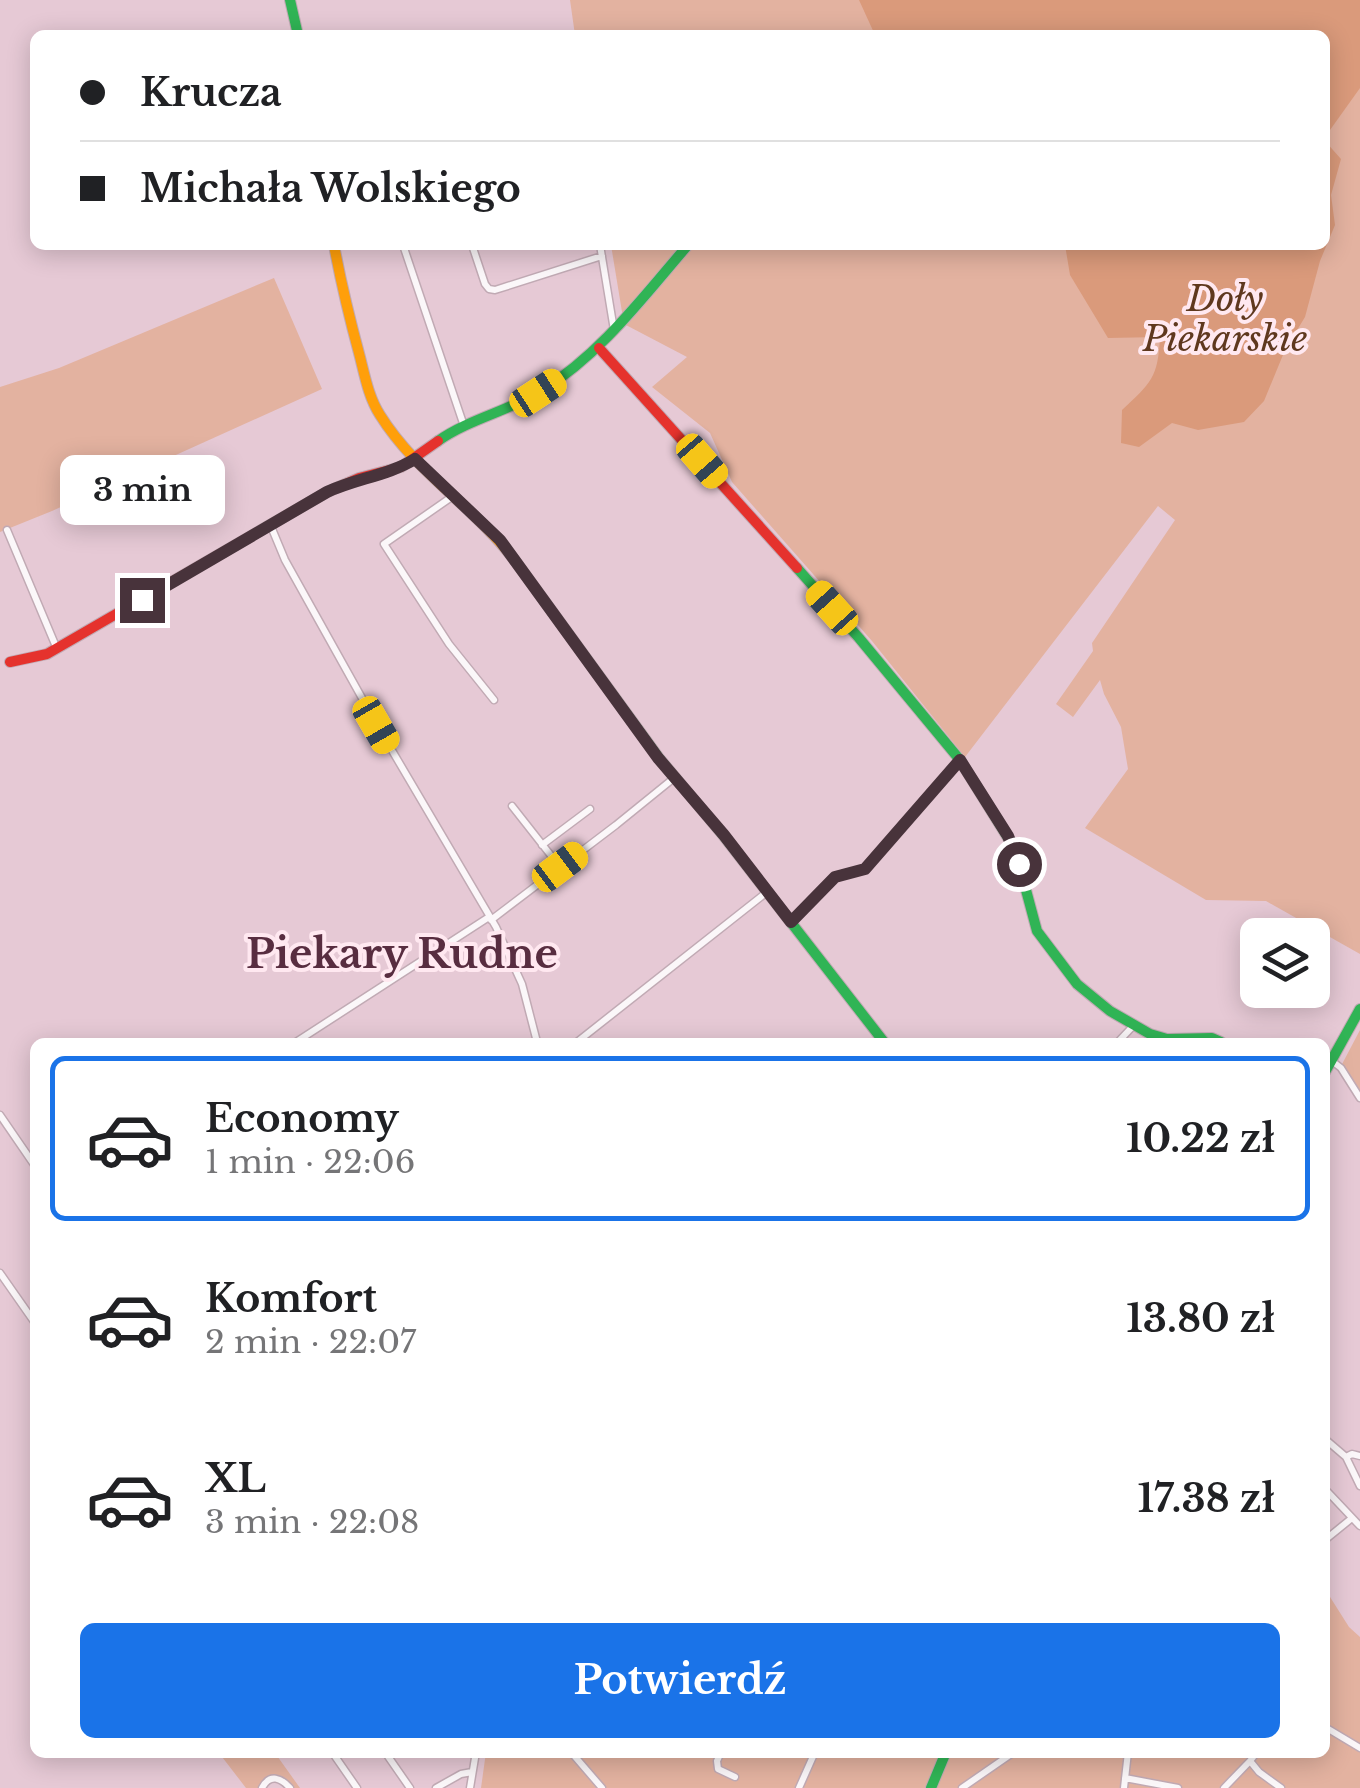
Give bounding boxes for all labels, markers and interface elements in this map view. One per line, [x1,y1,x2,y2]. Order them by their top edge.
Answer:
text: Krucza [140,69,282,116]
text: Michała Wolskiego [140,165,521,212]
park label: Doły Piekarskie [1142,277,1307,360]
car [505,364,571,422]
car [671,429,733,493]
callout: 3 min [59,455,224,525]
text: 3 min [93,470,192,510]
car [801,576,863,640]
route end [120,578,165,623]
car [348,692,404,758]
car [527,837,593,897]
route start [997,842,1042,887]
map controls [1240,918,1330,1008]
button: layers [1240,918,1330,1008]
district label: Piekary Rudne [246,929,558,979]
icon: car [85,1094,175,1184]
text: Economy [205,1095,399,1142]
text: 10.22 zł [1126,1115,1275,1162]
text: 1 min · 22:06 [205,1142,415,1182]
icon: car [85,1274,175,1364]
text: Komfort [205,1275,377,1322]
text: 13.80 zł [1126,1295,1275,1342]
text: 2 min · 22:07 [205,1322,416,1362]
icon: car [85,1454,175,1544]
text: XL [205,1455,266,1502]
text: 17.38 zł [1138,1475,1275,1522]
text: 3 min · 22:08 [205,1502,419,1542]
button: Potwierdź [80,1623,1280,1738]

